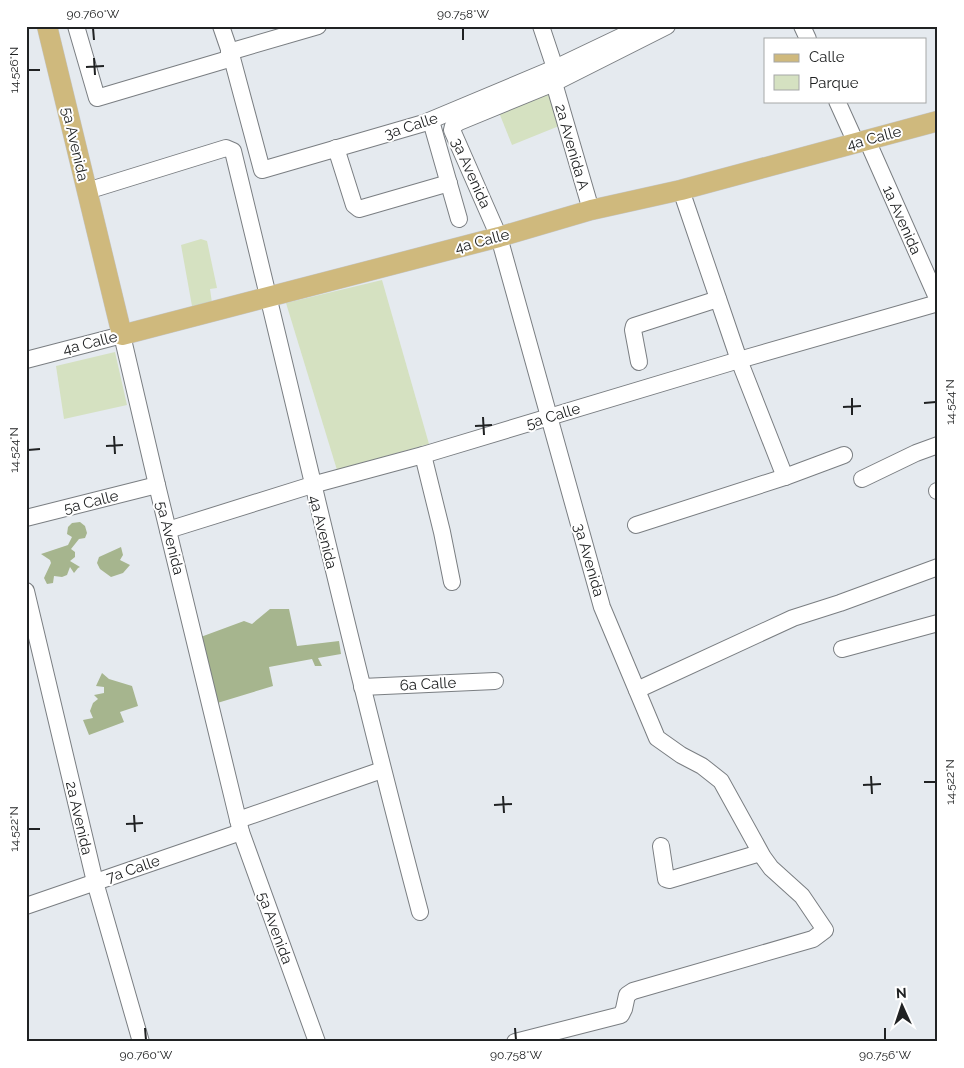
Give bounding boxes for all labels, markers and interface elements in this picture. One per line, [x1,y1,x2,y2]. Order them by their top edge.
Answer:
text: 90.760°W [67,7,120,21]
text: 90.758°W [437,7,489,21]
legend [764,38,926,102]
text: 14.526°N [7,47,21,93]
text: Calle [809,48,845,66]
text: Parque [809,74,859,92]
street label: 2a Avenida A [551,102,593,192]
street label: 5a Avenida [58,105,92,183]
street label: 3a Calle [382,109,440,143]
street label: 4a Calle [845,122,903,154]
street label: 3a Avenida [447,135,495,211]
street label: 1a Avenida [879,183,925,257]
street label: 4a Calle [453,225,511,257]
street label: 4a Calle [61,327,119,358]
text: 14.524°N [943,379,957,425]
street label: 5a Calle [524,399,582,433]
text: 14.524°N [7,427,21,473]
street label: 5a Calle [62,486,120,517]
street label: 4a Avenida [305,493,341,571]
street label: 5a Avenida [152,499,188,577]
street label: 3a Avenida [570,521,608,599]
street label: 6a Calle [399,674,457,694]
text: 14.522°N [943,759,957,805]
street label: 2a Avenida [62,779,96,857]
text: 14.522°N [7,806,21,852]
street label: 7a Calle [104,851,162,887]
street label: 5a Avenida [254,889,296,967]
north arrow [876,980,926,1030]
text: N [896,985,907,1001]
text: 90.760°W [120,1048,173,1062]
text: 90.758°W [490,1048,542,1062]
text: 90.756°W [859,1048,911,1062]

